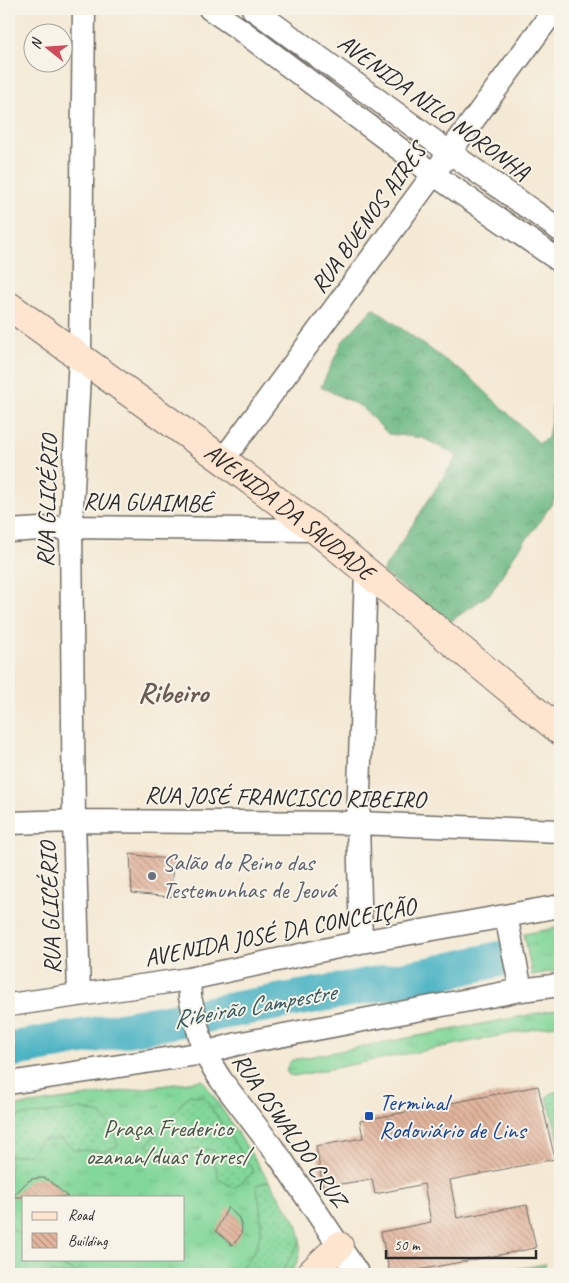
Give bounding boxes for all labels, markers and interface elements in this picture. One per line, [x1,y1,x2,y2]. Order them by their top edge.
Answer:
north arrow [22,22,72,72]
street label: AVENIDA NILO NORONHA [332,27,537,187]
text: N [27,35,46,51]
street label: RUA BUENOS AIRES [304,134,434,299]
street label: RUA GLICÉRIO [30,432,64,568]
street label: AVENIDA DA SAUDADE [199,437,383,589]
street label: RUA GUAIMBÊ [83,486,217,518]
district label: Ribeiro [138,674,211,711]
street label: RUA JOSÉ FRANCISCO RIBEIRO [144,780,429,814]
street label: RUA GLICÉRIO [33,839,67,975]
place label: Salão do Reino das Testemunhas de Jeová [162,847,339,905]
marker: Salão do Reino das Testemunhas de Jeová [146,870,158,882]
street label: AVENIDA JOSÉ DA CONCEIÇÃO [142,890,421,973]
water label: Ribeirão Campestre [171,975,341,1036]
street label: RUA OSWALDO CRUZ [226,1047,356,1216]
place label: Terminal Rodoviário de Lins [379,1087,528,1145]
marker: Terminal Rodoviário de Lins [363,1110,375,1122]
park label: Praça Frederico ozanan/duas torres/ [86,1113,255,1171]
legend [22,1196,185,1260]
text: Road [68,1206,95,1225]
scale bar [386,1228,536,1260]
text: Building [68,1232,108,1251]
text: 50 m [394,1236,421,1255]

